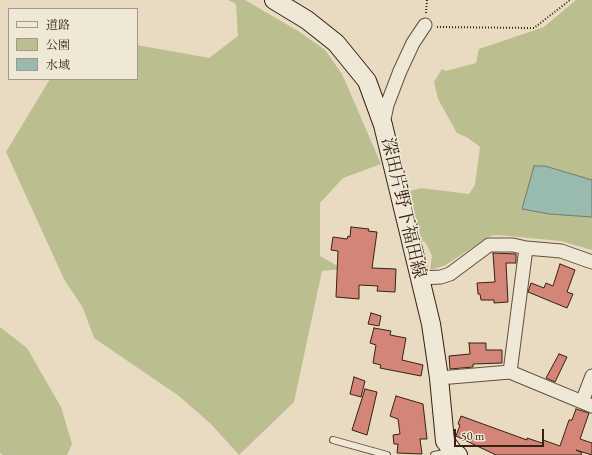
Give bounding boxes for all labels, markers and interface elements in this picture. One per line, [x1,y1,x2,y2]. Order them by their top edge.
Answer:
legend [8,8,138,80]
text: 道路 [46,17,70,33]
text: 公園 [46,37,70,53]
text: 水域 [46,57,70,73]
street label: 深田片野下福田線 [376,135,430,281]
scale bar [456,421,546,447]
text: 50 m [461,428,484,444]

